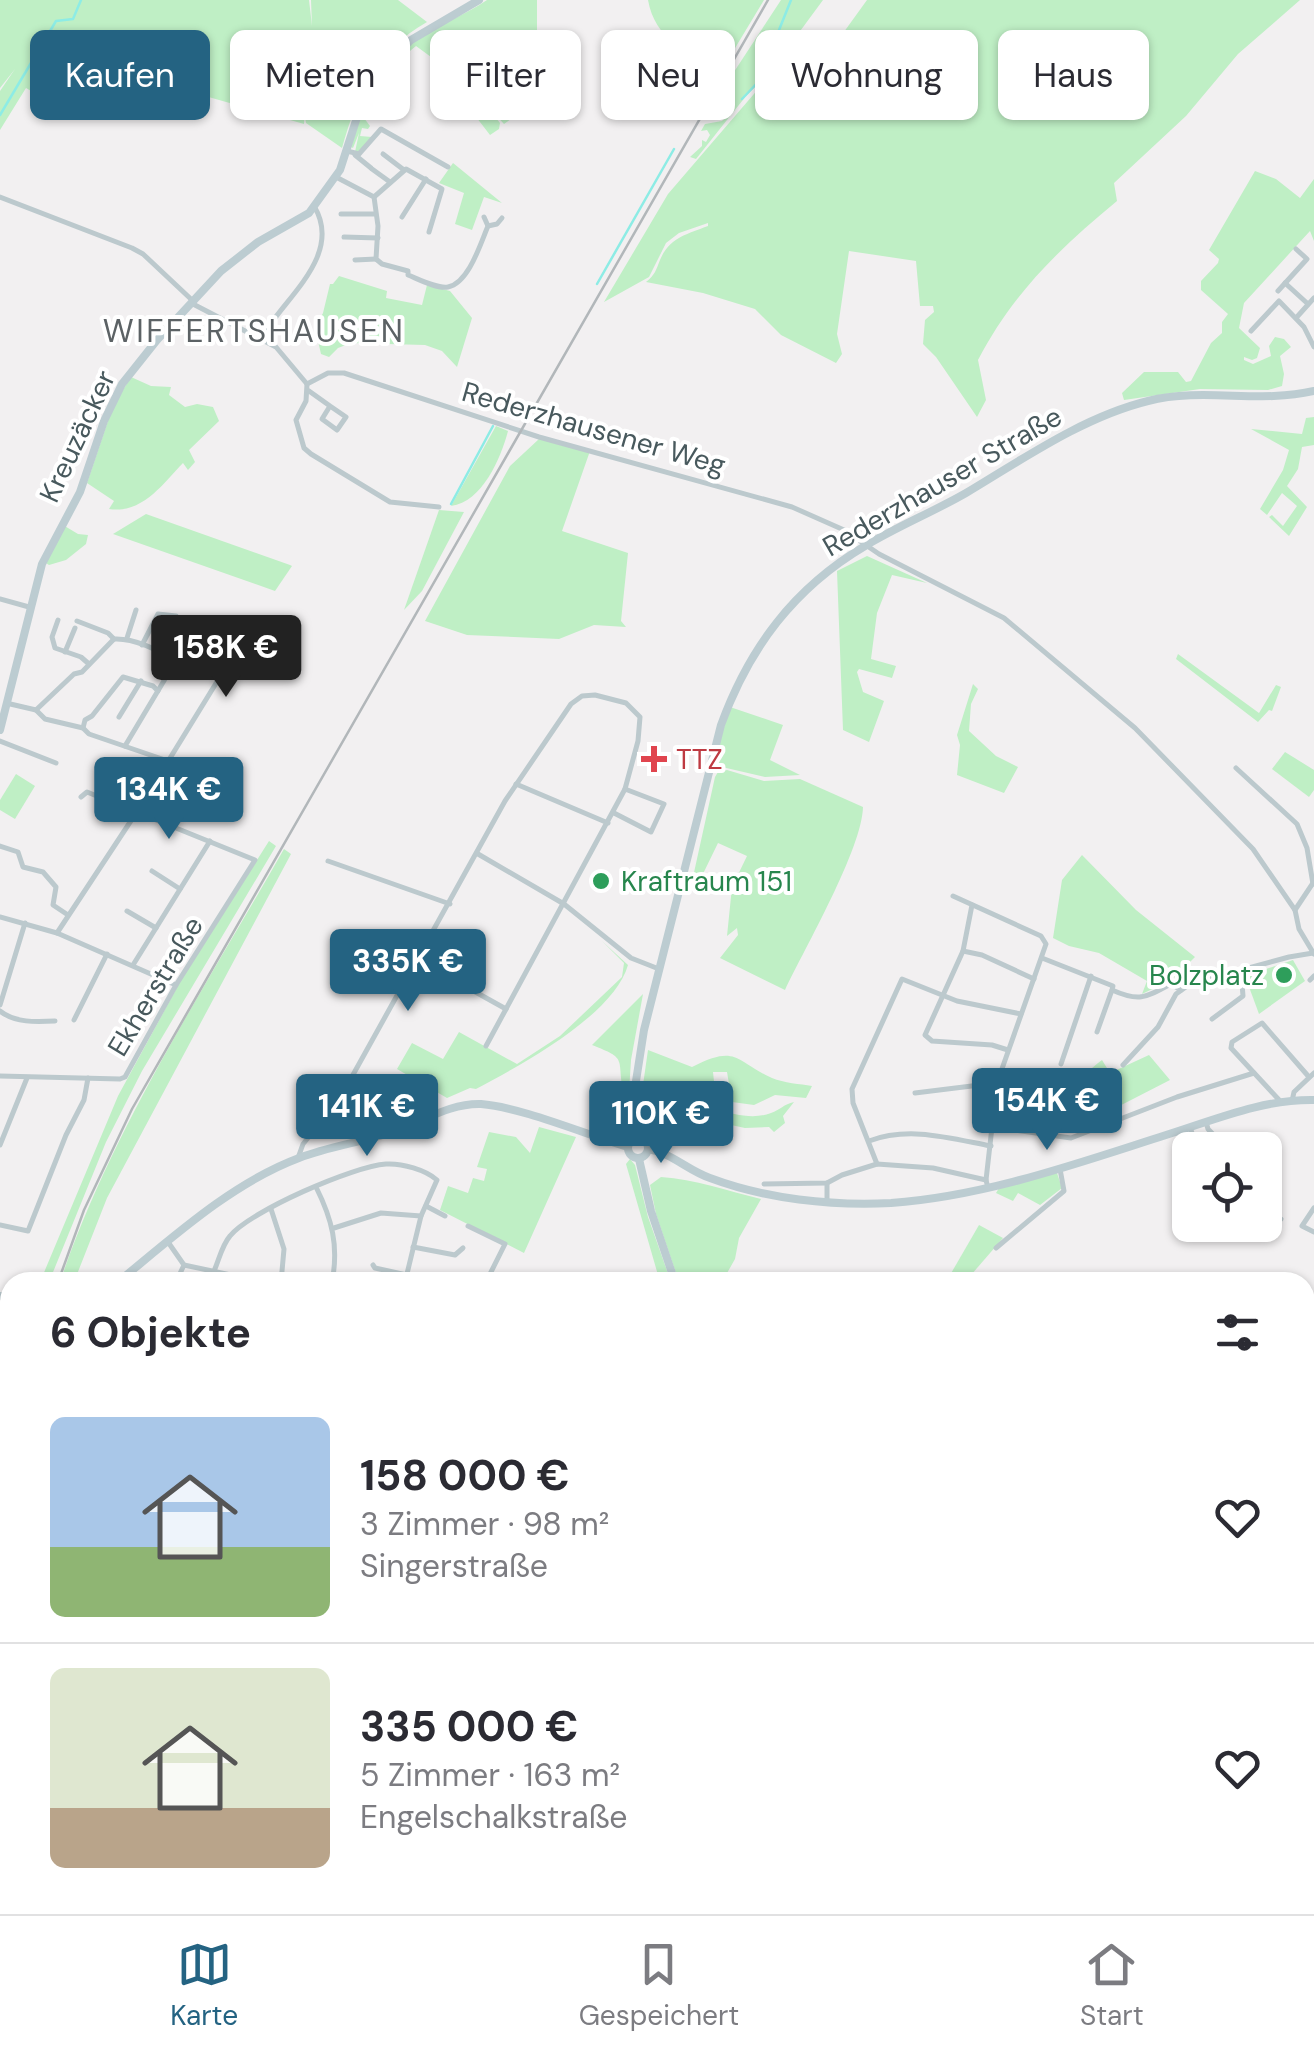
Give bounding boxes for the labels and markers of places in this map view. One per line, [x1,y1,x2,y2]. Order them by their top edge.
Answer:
pin: 158K € [145,615,307,700]
place label: TTZ [676,741,723,778]
marker: TTZ [641,746,667,772]
pin: 134K € [88,757,250,842]
place label: Kraftraum 151 [621,863,792,900]
marker: Kraftraum 151 [590,870,612,892]
pin: 335K € [327,929,489,1014]
place label: Bolzplatz [1149,957,1264,994]
marker: Bolzplatz [1273,964,1295,986]
pin: 154K € [966,1068,1128,1153]
pin: 141K € [286,1074,448,1159]
pin: 110K € [580,1081,742,1166]

